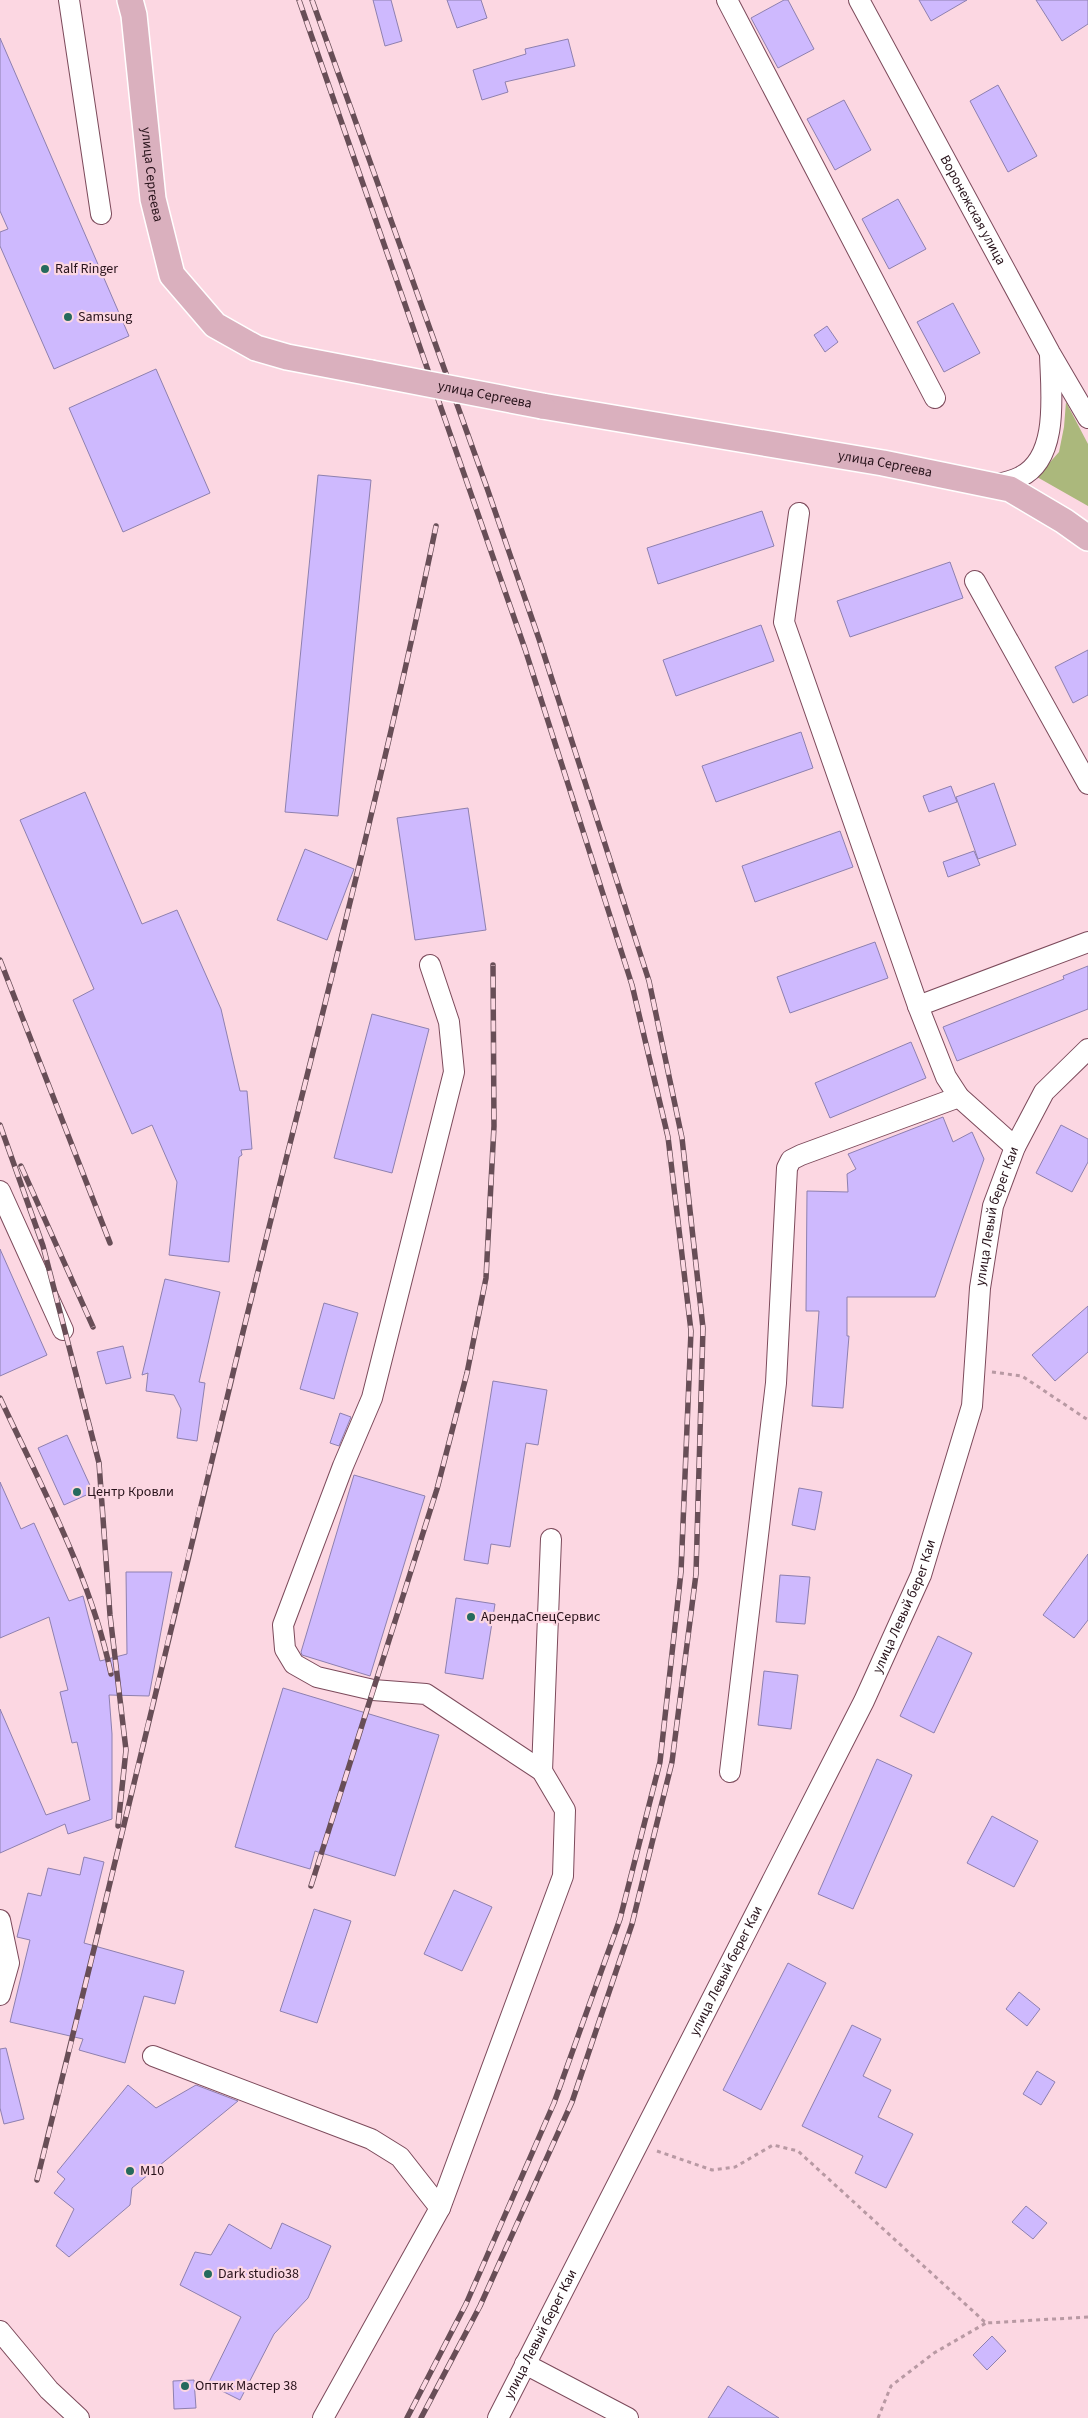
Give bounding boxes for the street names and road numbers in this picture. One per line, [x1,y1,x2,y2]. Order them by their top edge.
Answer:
street label: улица Сергеева [136,126,168,224]
street label: Воронежская улица [935,152,1011,269]
street label: улица Сергеева [436,376,534,414]
street label: улица Сергеева [836,446,934,483]
street label: улица Левый берег Каи [970,1144,1024,1288]
street label: улица Левый берег Каи [868,1537,941,1677]
street label: улица Левый берег Каи [685,1902,768,2039]
street label: улица Левый берег Каи [499,2266,582,2403]

